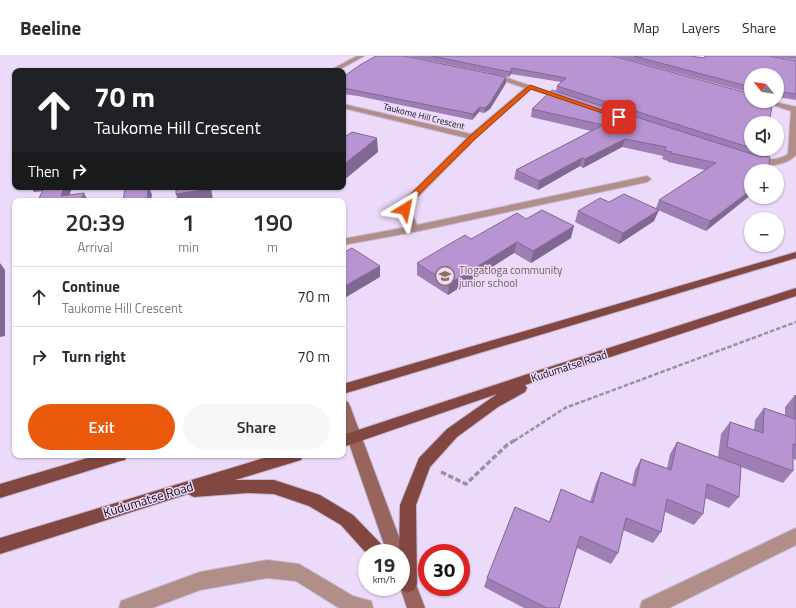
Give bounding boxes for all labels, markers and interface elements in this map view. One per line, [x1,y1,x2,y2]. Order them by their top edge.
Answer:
text: Beeline [20,13,81,42]
text: Map [633,17,659,38]
text: Layers [681,17,720,38]
text: Share [742,17,776,38]
north arrow [744,68,784,108]
map controls [744,68,784,252]
text: 70 m [94,75,155,118]
icon: ahead [28,84,80,136]
street label: Taukome Hill Crescent [382,100,467,133]
pin [602,100,636,134]
icon: arrive [608,106,630,128]
text: Taukome Hill Crescent [94,114,261,141]
button: sound [744,116,784,156]
text: Then [28,160,60,183]
icon: right [68,160,90,182]
button: + [744,164,784,204]
position arrow [384,188,426,230]
text: 20:39 [65,204,125,240]
text: 1 [182,204,195,240]
text: 190 [252,204,293,240]
button: − [744,212,784,252]
text: Arrival [77,237,113,257]
text: min [178,237,199,257]
text: m [267,237,278,257]
place label: Tlogatloga community junior school [458,262,563,291]
school or university icon: Tlogatloga community junior school [434,265,456,287]
text: Continue [62,275,120,298]
text: 70 m [297,285,330,308]
icon: ahead [28,286,50,308]
text: Taukome Hill Crescent [62,298,182,318]
text: Turn right [62,345,126,368]
text: 70 m [297,345,330,368]
icon: right [28,346,50,368]
street label: Kudumatse Road [529,346,609,386]
button: Exit [28,404,175,450]
button: Share [183,404,330,450]
street label: Kudumatse Road [100,476,196,522]
speed limit sign: 30 [418,544,470,596]
text: 19 [373,549,395,580]
text: km/h [373,572,395,587]

